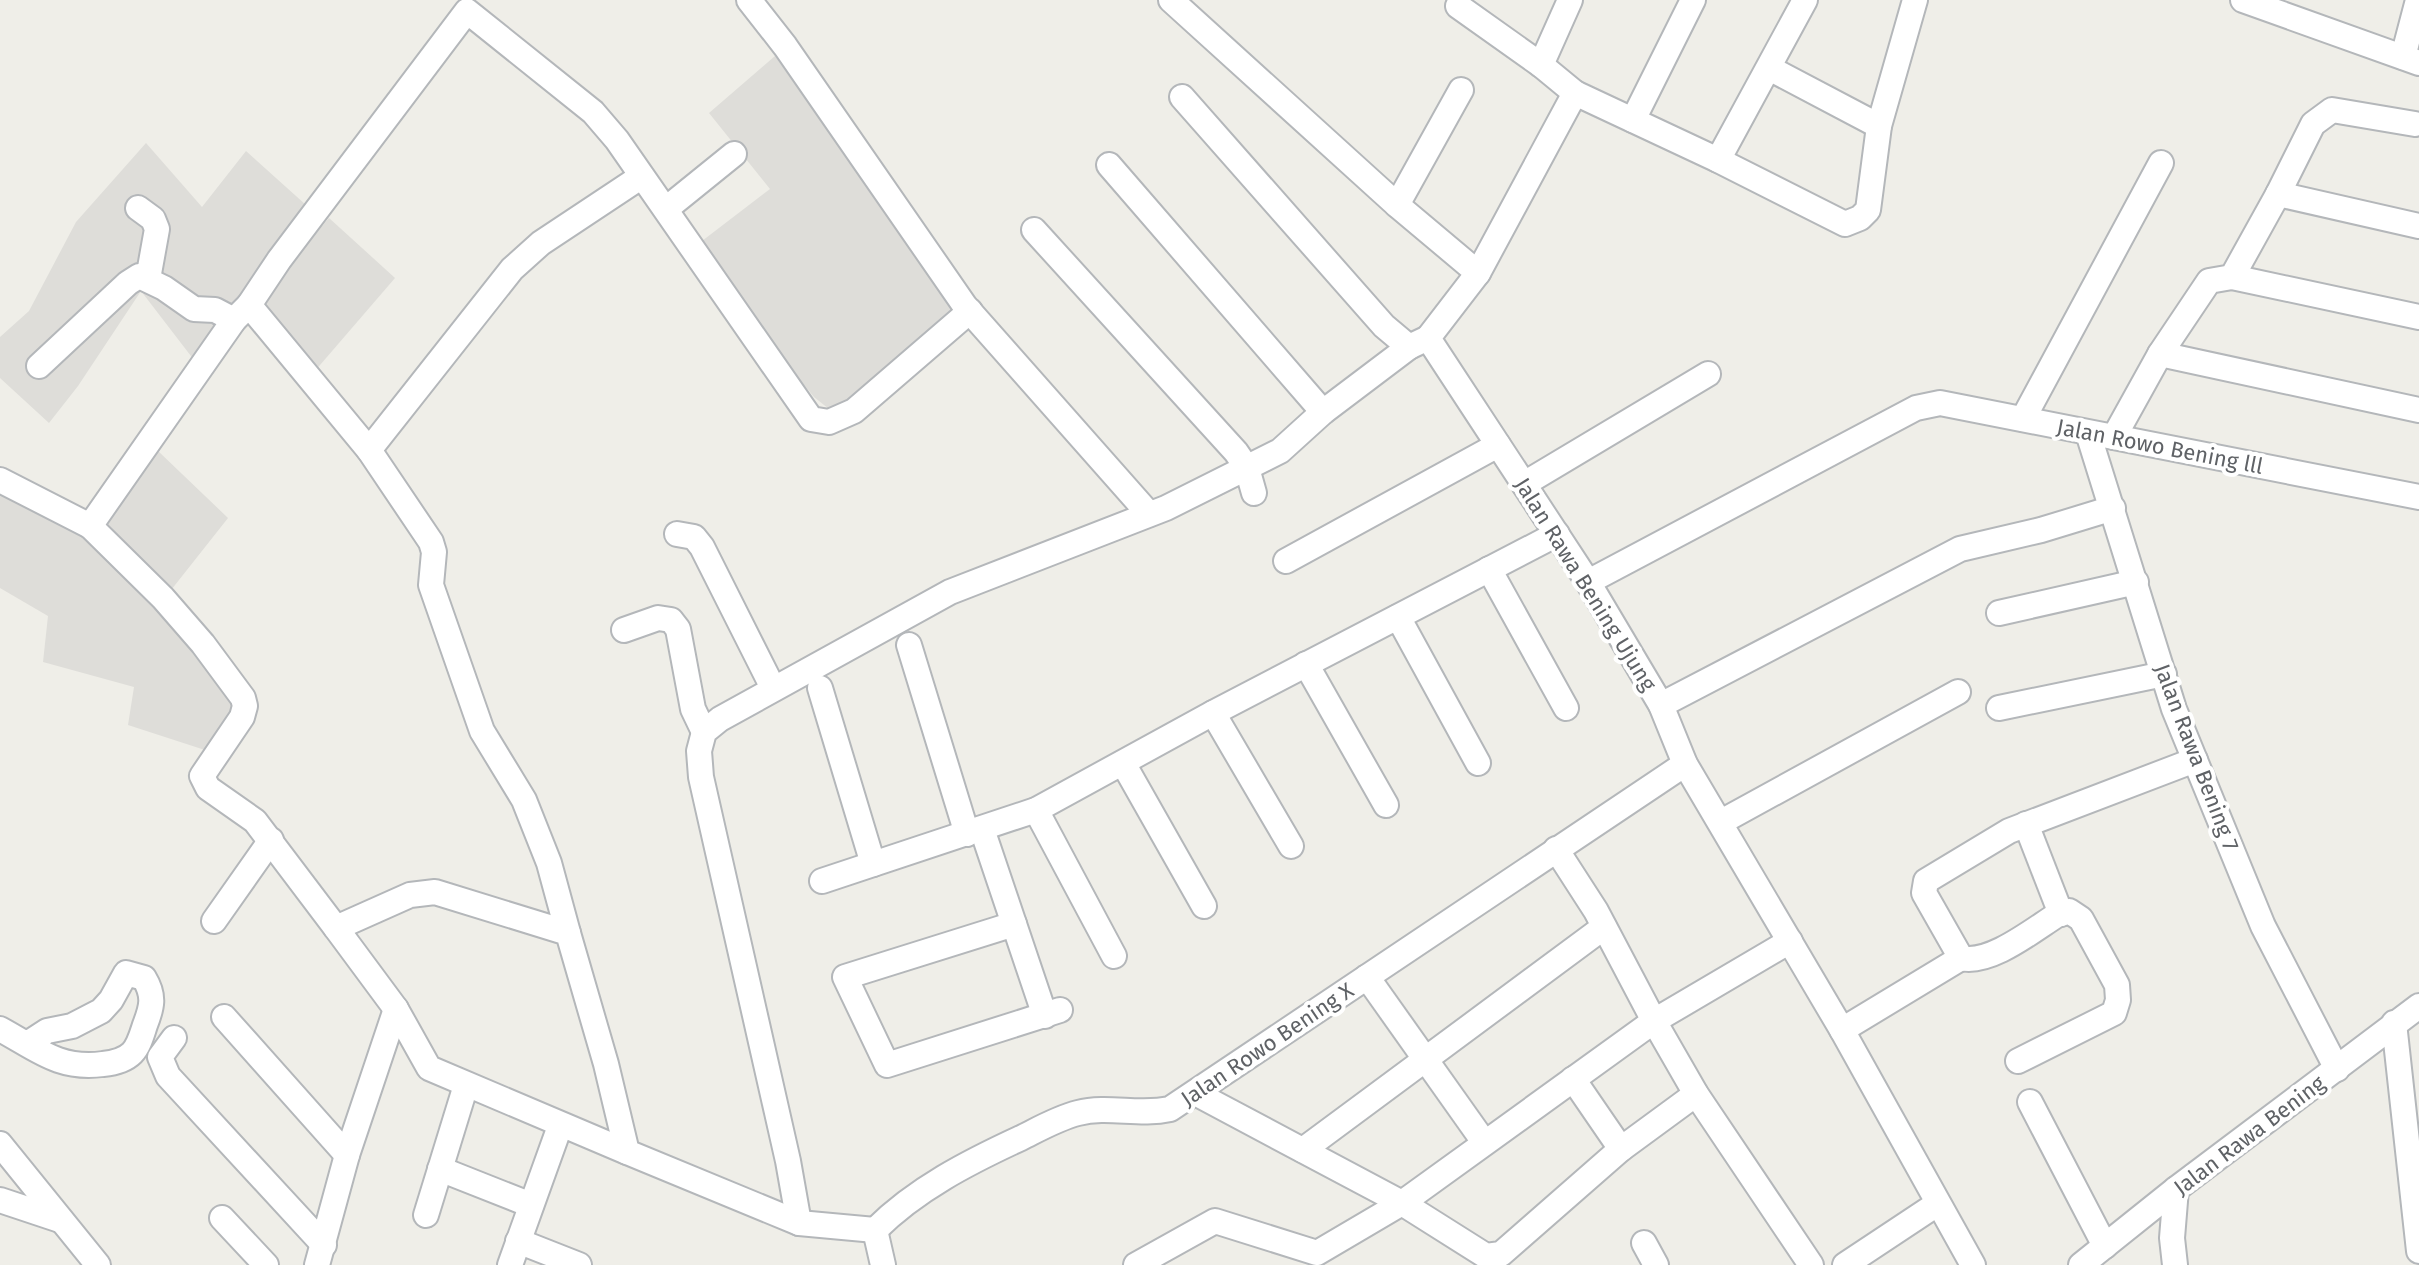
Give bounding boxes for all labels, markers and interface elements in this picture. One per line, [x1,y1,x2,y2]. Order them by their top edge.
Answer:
street label: Jalan Rowo Bening lll [2054,413,2265,480]
street label: Jalan Rawa Bening Ujung [1509,473,1663,696]
street label: Jalan Rawa Bening 7 [2148,660,2245,855]
street label: Jalan Rowo Bening X [1176,977,1359,1112]
street label: Jalan Rawa Bening [2168,1069,2331,1201]

